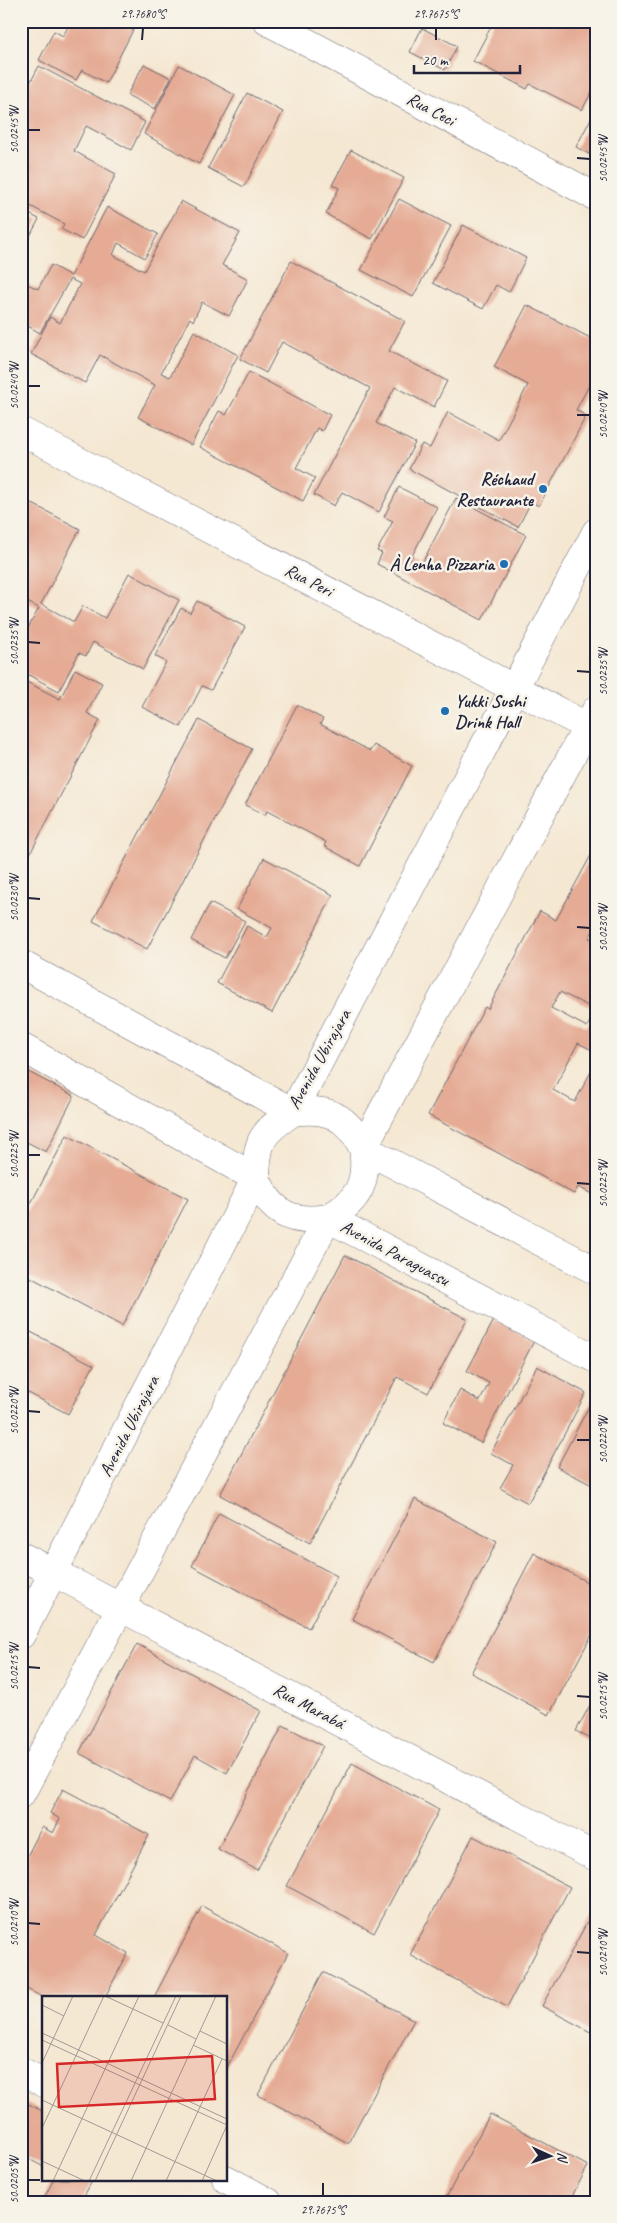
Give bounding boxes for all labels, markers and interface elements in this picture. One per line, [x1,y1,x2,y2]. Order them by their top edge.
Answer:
text: 29.7680°S [121,6,167,22]
text: 29.7675°S [414,6,460,22]
scale bar [414,42,521,74]
text: 20 m [422,51,449,70]
street label: Rua Ceci [403,87,461,132]
text: 50.0245°W [6,104,22,153]
text: 50.0245°W [595,133,611,182]
text: 50.0240°W [6,360,22,409]
text: 50.0240°W [595,389,611,438]
place label: Réchaud Restaurante [456,468,536,511]
marker: Réchaud Restaurante [537,483,549,495]
place label: À Lenha Pizzaria [390,553,495,575]
marker: À Lenha Pizzaria [498,558,510,570]
street label: Rua Peri [281,559,339,603]
text: 50.0235°W [6,616,22,665]
text: 50.0235°W [595,646,611,695]
place label: Yukki Sushi Drink Hall [455,690,528,733]
marker: Yukki Sushi Drink Hall [439,705,451,717]
text: 50.0230°W [6,872,22,921]
text: 50.0230°W [595,902,611,951]
street label: Avenida Ubirajara [283,1004,356,1113]
text: 50.0225°W [6,1129,22,1178]
text: 50.0225°W [595,1158,611,1207]
street label: Avenida Paraguassu [337,1215,454,1292]
street label: Avenida Ubirajara [94,1371,164,1480]
text: 50.0220°W [6,1385,22,1434]
text: 50.0220°W [595,1414,611,1463]
text: 50.0215°W [6,1641,22,1690]
text: 50.0215°W [595,1671,611,1720]
street label: Rua Marabá [270,1678,350,1735]
text: 50.0210°W [6,1897,22,1946]
text: 50.0210°W [595,1927,611,1976]
inset map [42,1996,228,2180]
north arrow [524,2130,574,2180]
text: N [554,2152,571,2164]
text: 50.0205°W [6,2154,22,2203]
text: 29.7675°S [301,2202,347,2218]

